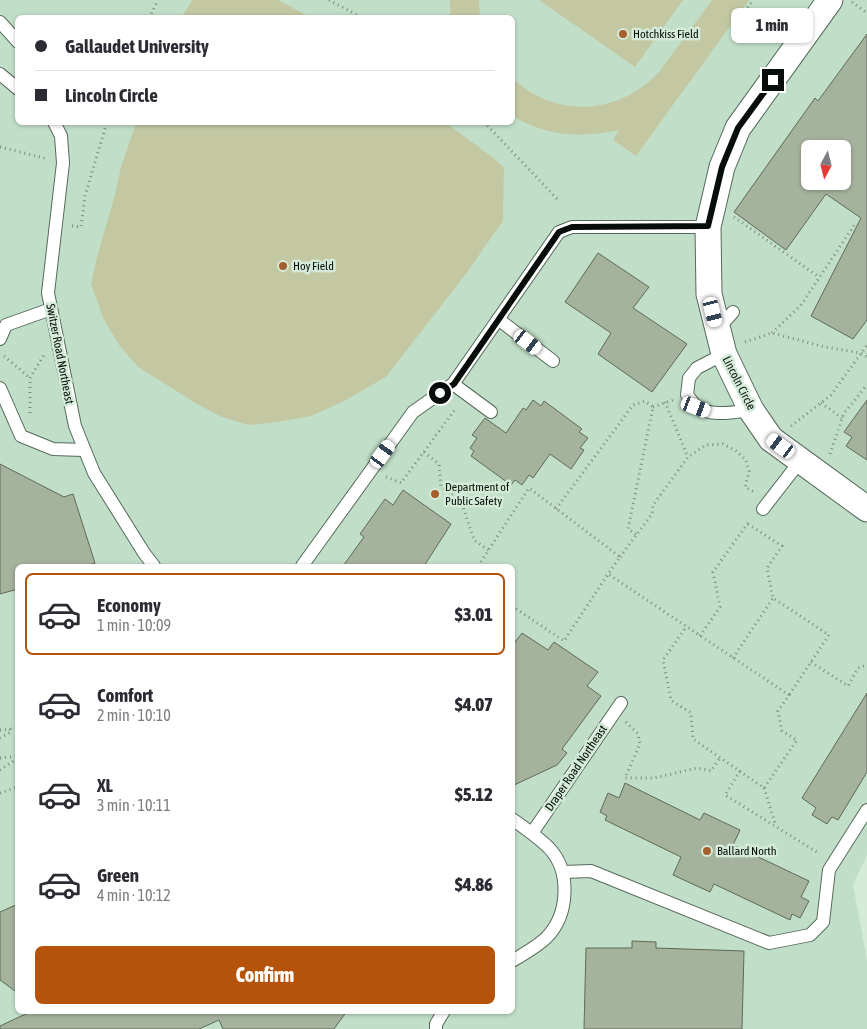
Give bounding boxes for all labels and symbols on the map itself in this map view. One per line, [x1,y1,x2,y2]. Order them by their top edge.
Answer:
callout: 1 min [732,8,814,42]
place label: Hotchkiss Field [633,27,699,41]
marker: Hotchkiss Field [617,28,629,40]
route end [762,69,784,91]
north arrow [801,140,851,190]
place label: Hoy Field [293,259,334,273]
marker: Hoy Field [277,260,289,272]
car [702,296,723,328]
street label: Switzer Road Northeast [43,303,77,406]
car [511,327,544,357]
street label: Lincoln Circle [719,354,759,412]
route start [429,382,451,404]
car [679,395,712,419]
car [764,431,797,461]
car [368,437,397,471]
place label: Department of Public Safety [445,480,510,508]
marker: Department of Public Safety [429,488,441,500]
street label: Draper Road Northeast [542,722,610,814]
place label: Ballard North [717,844,777,858]
marker: Ballard North [701,845,713,857]

